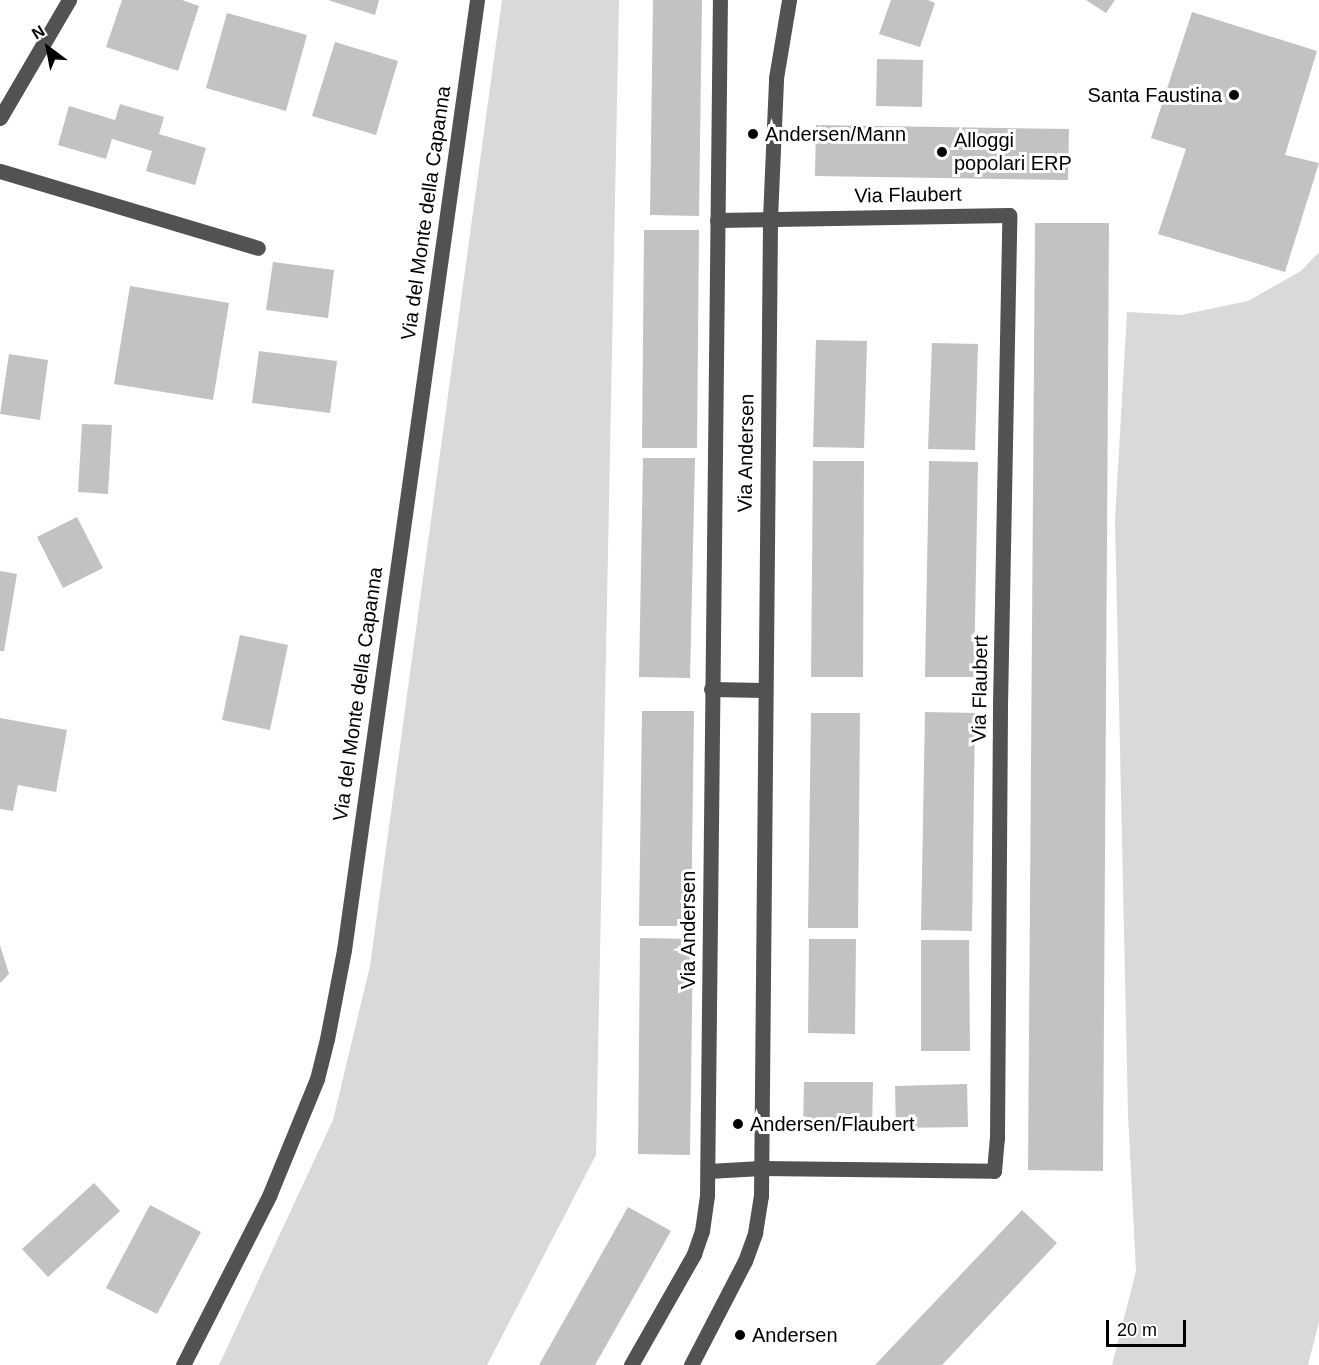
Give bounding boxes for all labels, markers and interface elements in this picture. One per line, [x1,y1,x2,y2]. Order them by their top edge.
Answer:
north arrow [18,18,78,78]
text: N [29,22,48,43]
place label: Santa Faustina [1087,83,1222,107]
street label: Via del Monte della Capanna [396,84,456,342]
marker: Santa Faustina [1227,88,1241,102]
place label: Andersen/Mann [765,122,906,146]
marker: Andersen/Mann [746,127,760,141]
place label: Alloggi popolari ERP [954,128,1072,175]
marker: Alloggi popolari ERP [935,145,949,159]
street label: Via Flaubert [854,182,962,208]
street label: Via Andersen [733,393,759,513]
street label: Via del Monte della Capanna [328,565,388,823]
street label: Via Flaubert [967,635,993,743]
street label: Via Andersen [676,870,700,990]
place label: Andersen/Flaubert [750,1112,915,1136]
marker: Andersen/Flaubert [731,1117,745,1131]
scale bar [1109,1308,1188,1346]
text: 20 m [1117,1320,1157,1340]
place label: Andersen [752,1323,838,1347]
marker: Andersen [733,1328,747,1342]

